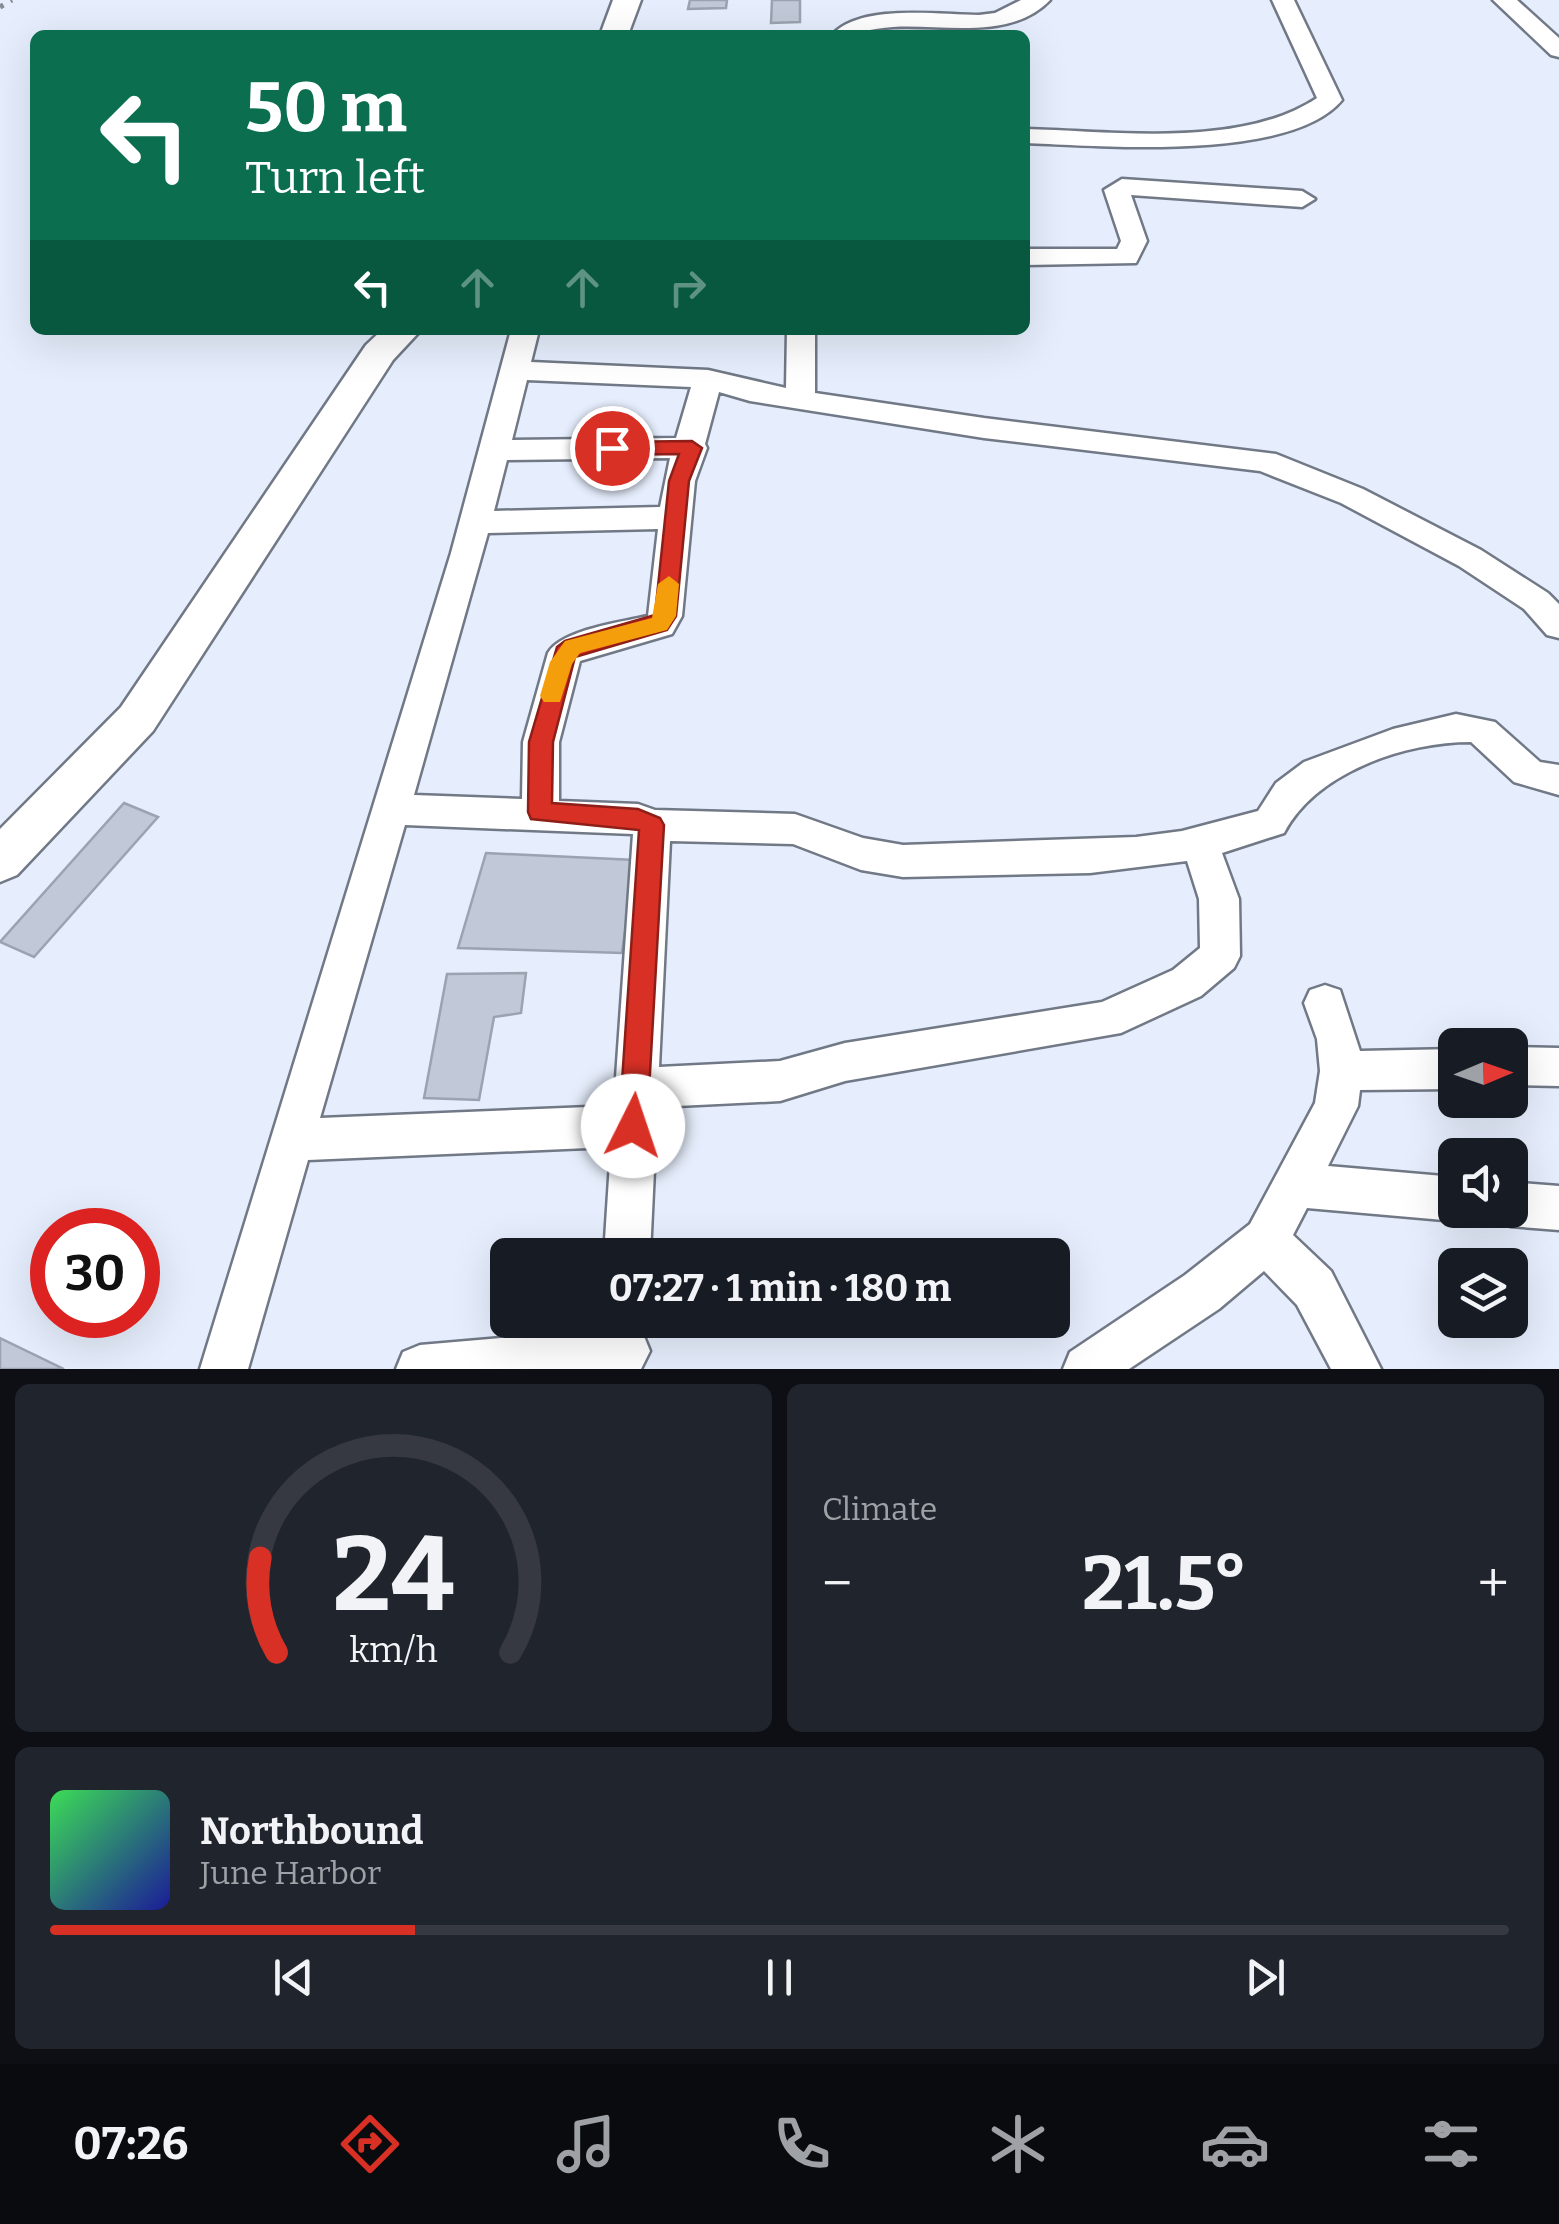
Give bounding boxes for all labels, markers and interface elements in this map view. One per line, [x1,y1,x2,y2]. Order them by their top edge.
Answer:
text: 50 m [245,66,407,150]
icon: left [80,70,210,200]
text: Turn left [245,151,425,205]
icon: left [345,260,400,315]
icon: ahead [450,260,505,315]
icon: ahead [555,260,610,315]
icon: right [660,260,715,315]
pin [570,406,655,491]
icon: arrive [585,421,640,476]
north arrow [1438,1028,1528,1118]
map controls [1438,1028,1528,1338]
position arrow [581,1074,685,1178]
button: sound [1438,1138,1528,1228]
speed limit sign: 30 [30,1208,160,1338]
button: layers [1438,1248,1528,1338]
text: 07:27 · 1 min · 180 m [609,1265,951,1311]
text: Climate [822,1490,937,1528]
text: 24 [333,1513,454,1638]
text: 21.5° [1082,1539,1248,1629]
text: − [822,1551,852,1617]
text: + [1478,1551,1509,1617]
text: km/h [349,1629,438,1671]
text: Northbound [200,1808,423,1854]
text: June Harbor [200,1854,381,1892]
icon: previous [266,1950,321,2005]
icon: pause [752,1950,807,2005]
icon: next [1238,1950,1293,2005]
icon: directions [335,2109,405,2179]
icon: music [551,2109,621,2179]
icon: phone [767,2109,837,2179]
icon: climate [983,2109,1053,2179]
icon: car [1200,2109,1270,2179]
icon: filters [1416,2109,1486,2179]
text: 07:26 [73,2117,188,2171]

